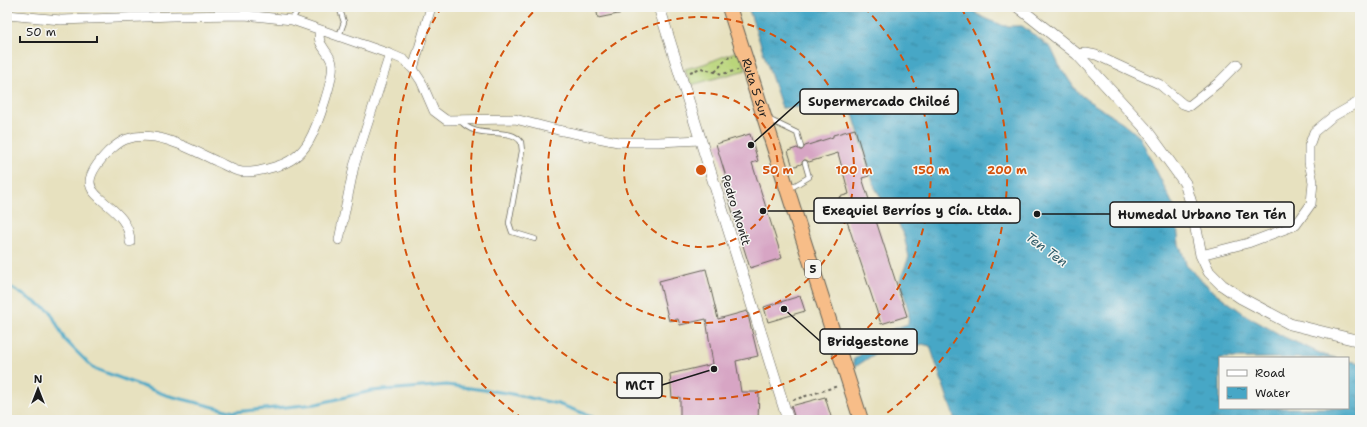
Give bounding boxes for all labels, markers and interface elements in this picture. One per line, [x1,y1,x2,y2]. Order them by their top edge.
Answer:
scale bar [20,18,97,44]
text: 50 m [26,24,56,40]
street label: Ruta 5 Sur [738,56,772,120]
callout: Supermercado Chiloé [800,89,958,114]
text: Supermercado Chiloé [808,93,950,110]
text: 50 m [763,162,794,178]
text: 100 m [836,162,873,178]
text: 150 m [913,162,949,178]
text: 200 m [987,162,1027,178]
centre of rings [694,163,708,177]
street label: Pedro Montt [718,173,754,247]
callout: Exequiel Berríos y Cía. Ltda. [814,198,1020,223]
text: Exequiel Berríos y Cía. Ltda. [822,202,1012,219]
callout: Humedal Urbano Ten Tén [1110,202,1294,227]
text: Humedal Urbano Ten Tén [1118,206,1287,223]
water label: Ten Ten [1022,228,1071,270]
road number: 5 [805,260,821,278]
callout: Bridgestone [820,329,917,354]
text: Bridgestone [827,333,909,350]
legend [1219,357,1349,409]
text: Road [1255,365,1286,381]
north arrow [18,369,58,409]
text: N [34,372,43,387]
callout: MCT [617,373,662,398]
text: MCT [625,377,655,394]
text: Water [1255,385,1291,401]

